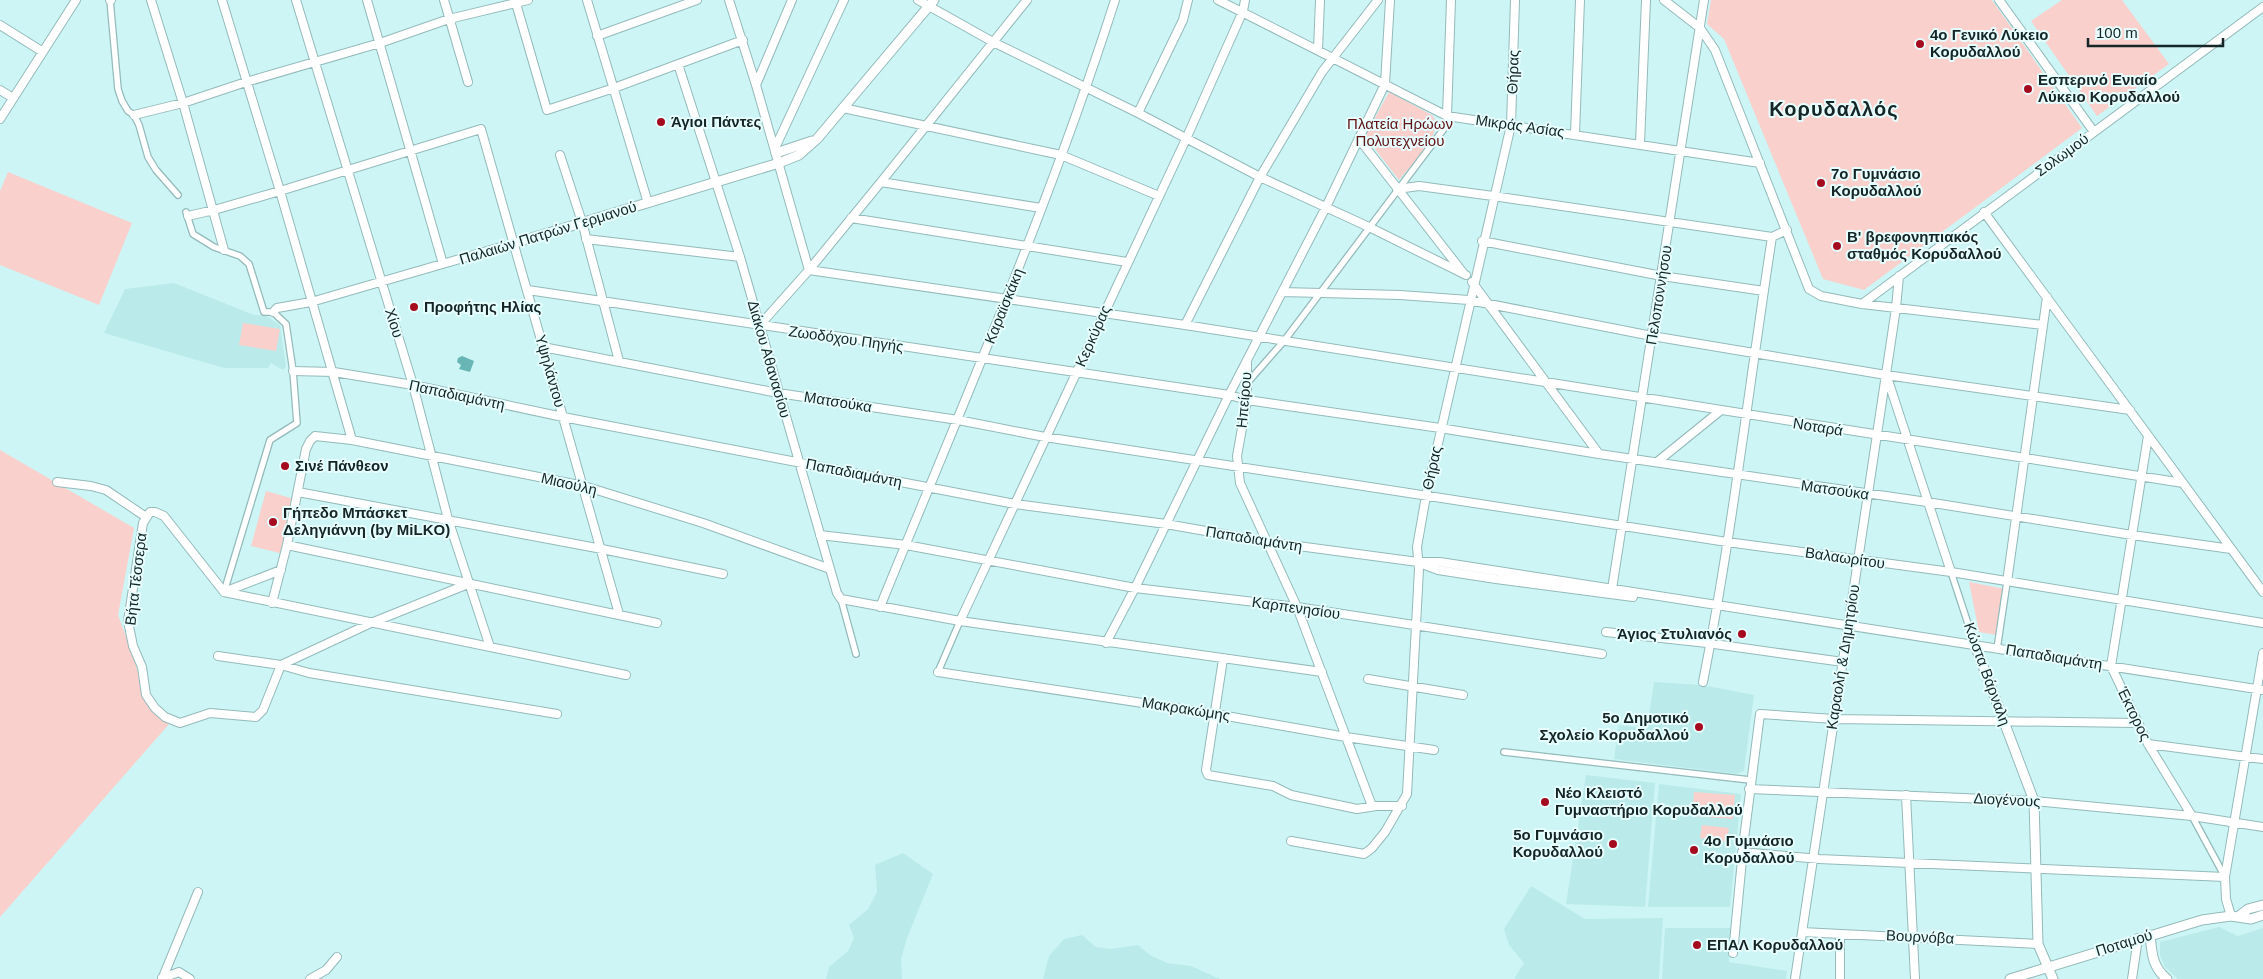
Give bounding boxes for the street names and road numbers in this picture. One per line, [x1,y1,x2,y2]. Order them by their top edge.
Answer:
street label: Θήρας [1503,49,1522,94]
street label: Μικράς Ασίας [1475,111,1566,140]
street label: Σολωμού [2032,130,2092,180]
street label: Παλαιών Πατρών Γερμανού [457,197,638,268]
street label: Πελοποννήσου [1642,244,1675,346]
street label: Καραϊσκάκη [981,265,1026,346]
street label: Διάκου Αθανασίου [745,298,794,420]
street label: Κερκύρας [1071,302,1114,369]
street label: Χίου [382,306,407,340]
street label: Ζωοδόχου Πηγής [787,322,905,355]
street label: Υψηλάντου [532,333,569,409]
street label: Ηπείρου [1233,371,1254,429]
street label: Παπαδιαμάντη [408,376,507,413]
street label: Ματσούκα [803,388,874,415]
street label: Νοταρά [1792,414,1845,439]
street label: Θήρας [1419,444,1444,491]
street label: Παπαδιαμάντη [804,455,904,490]
street label: Μιαούλη [539,469,599,498]
street label: Ματσούκα [1800,476,1871,503]
street label: Παπαδιαμάντη [1204,522,1304,555]
street label: Βήτα Τέσσερα [121,531,150,626]
street label: Βαλαωρίτου [1804,543,1886,572]
street label: Καραολή & Δημητρίου [1823,583,1862,731]
street label: Καρπενησίου [1251,593,1341,622]
street label: Κώστα Βάρναλη [1961,620,2014,728]
street label: Παπαδιαμάντη [2004,640,2104,673]
street label: Έκτορος [2114,683,2155,743]
street label: Μακρακώμης [1141,693,1231,724]
street label: Διογένους [1973,789,2041,810]
street label: Βουρνόβα [1886,926,1955,947]
street label: Ποταμού [2093,926,2154,959]

